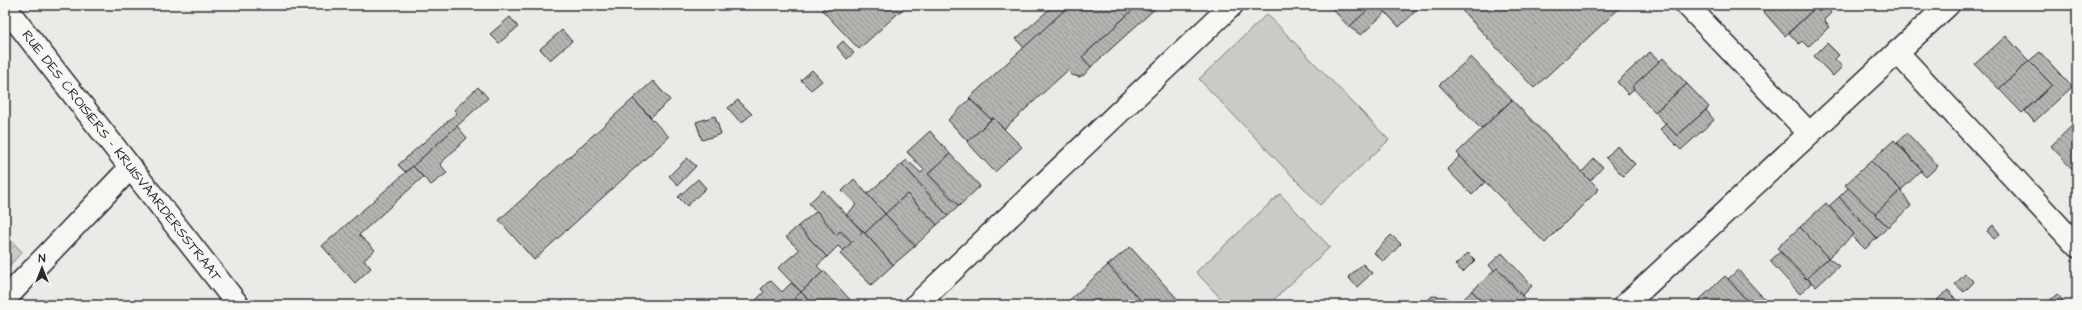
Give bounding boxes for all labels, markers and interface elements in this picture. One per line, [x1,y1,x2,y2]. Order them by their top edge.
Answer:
street label: RUE DES CROISIERS - KRUISVAARDERSSTRAAT [17,26,226,286]
north arrow [22,248,62,288]
text: N [39,251,46,266]

